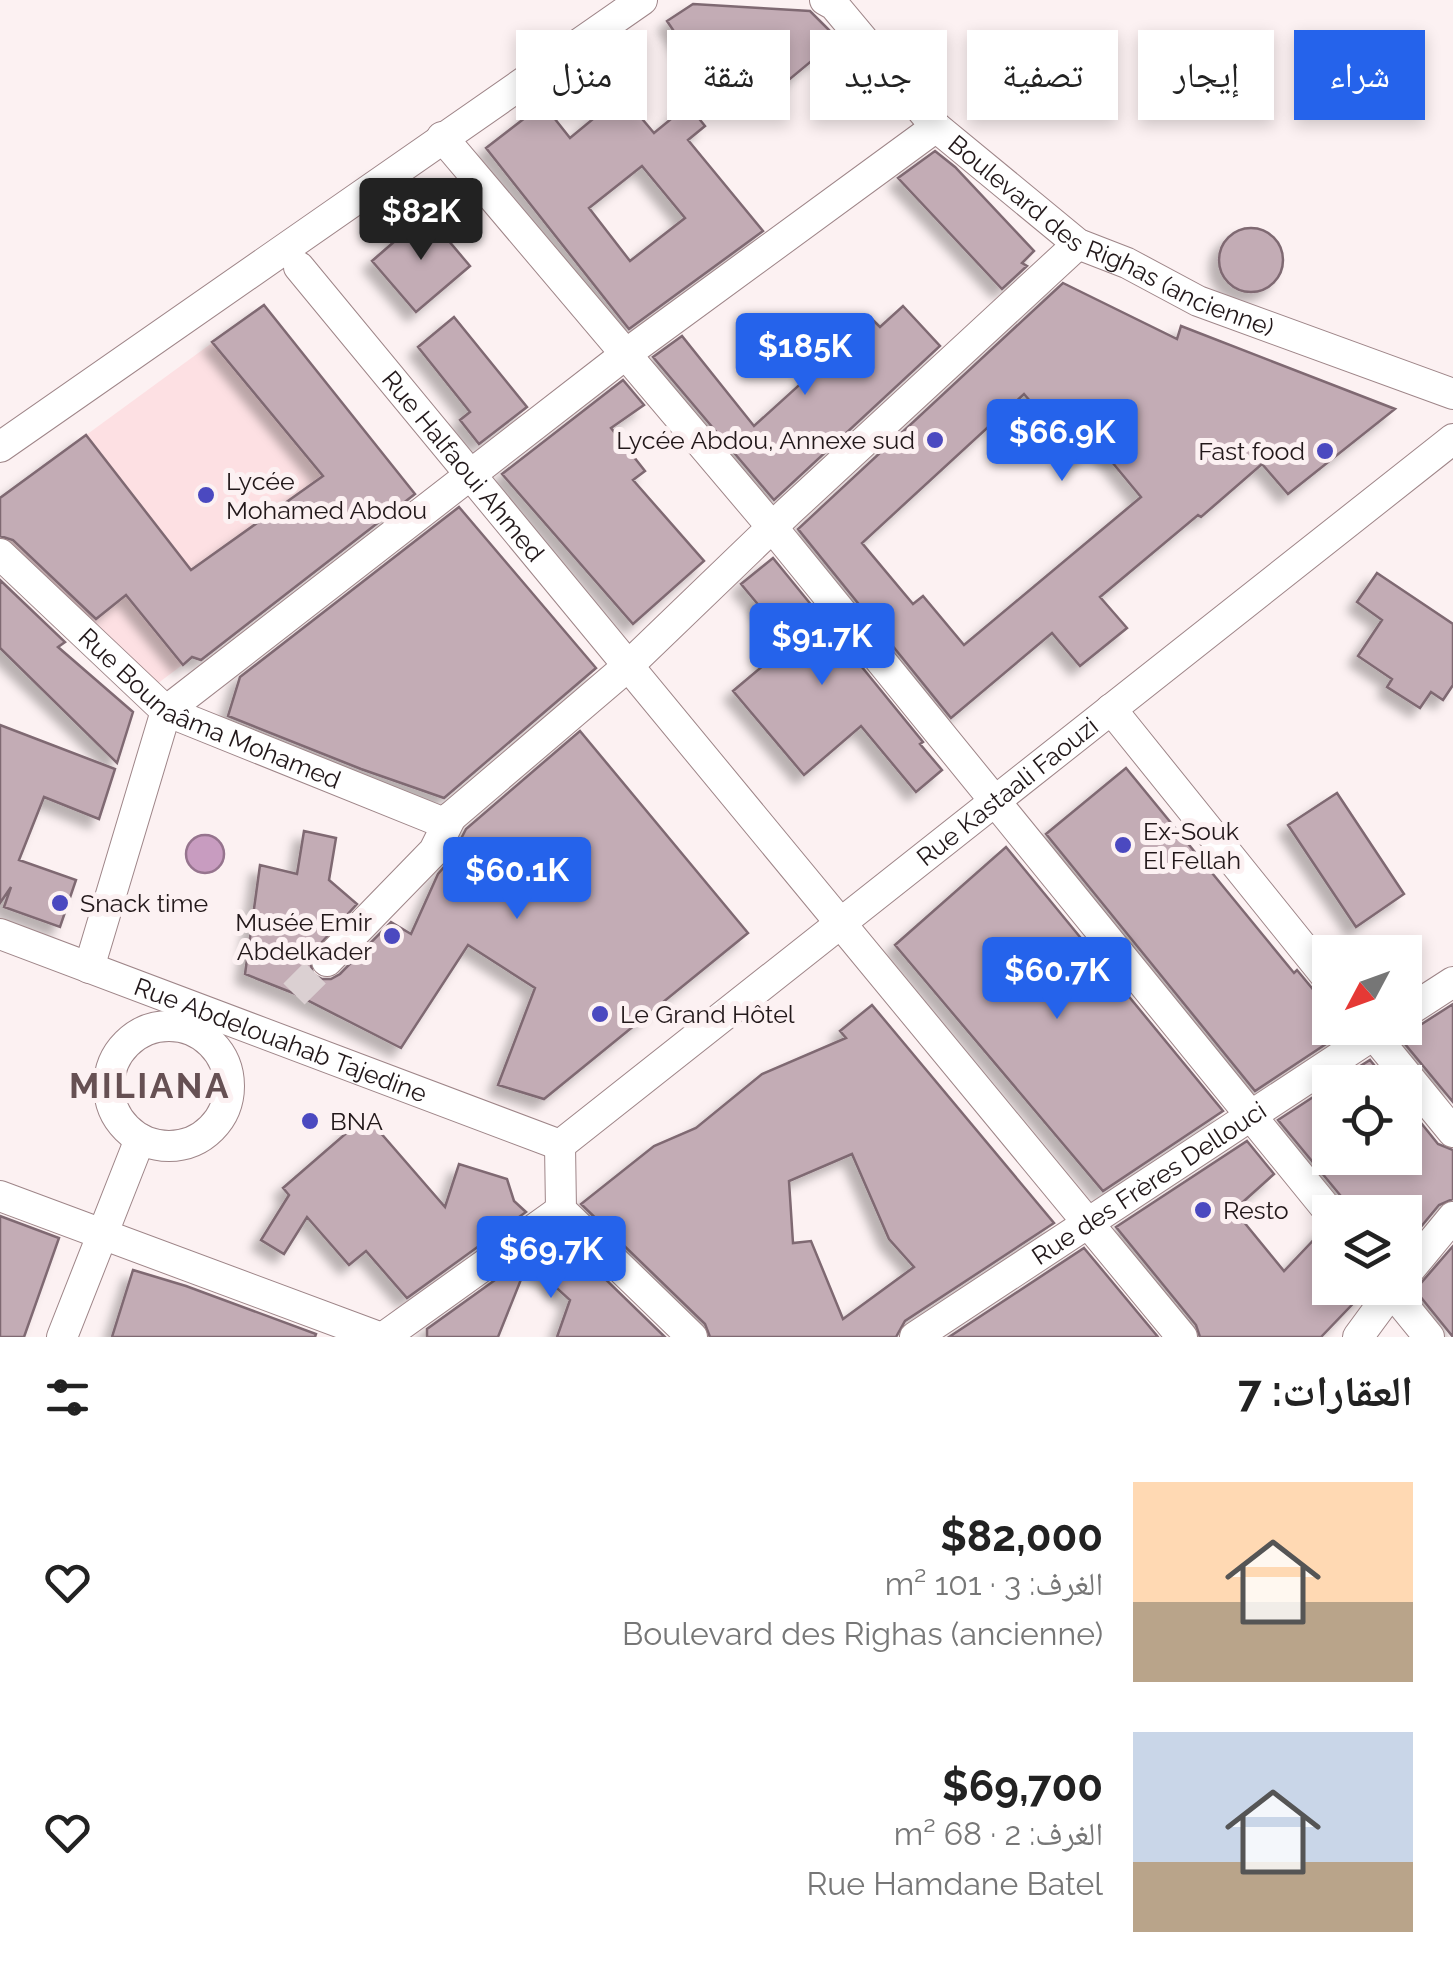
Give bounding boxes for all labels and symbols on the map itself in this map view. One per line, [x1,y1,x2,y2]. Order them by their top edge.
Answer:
street label: Boulevard des Righas (ancienne) [942,129,1278,342]
pin: $82K [362,178,480,263]
pin: $185K [735,313,875,398]
street label: Rue Halfaoui Ahmed [376,365,551,567]
pin: $66.9K [981,399,1143,484]
place label: Lycée Abdou, Annexe sud [616,425,915,455]
marker: Lycée Abdou, Annexe sud [924,429,946,451]
place label: Fast food [1198,436,1305,466]
marker: Fast food [1314,440,1336,462]
place label: Lycée Mohamed Abdou [226,466,427,525]
marker: Lycée Mohamed Abdou [195,484,217,506]
pin: $91.7K [741,603,903,688]
street label: Rue Bounaâma Mohamed [73,622,345,795]
street label: Rue Kastaali Faouzi [911,711,1104,872]
place label: Ex-Souk El Fellah [1143,816,1241,875]
marker: Ex-Souk El Fellah [1112,834,1134,856]
pin: $60.1K [436,837,598,922]
place label: Snack time [80,888,208,918]
marker: Snack time [49,892,71,914]
place label: Musée Emir Abdelkader [235,907,372,966]
marker: Musée Emir Abdelkader [381,925,403,947]
north arrow [1312,935,1422,1045]
pin: $60.7K [976,937,1138,1022]
street label: Rue Abdelouahab Tajedine [130,971,431,1109]
place label: Le Grand Hôtel [620,999,795,1029]
marker: Le Grand Hôtel [589,1003,611,1025]
district label: MILIANA [69,1065,231,1106]
street label: Rue des Frères Dellouci [1026,1095,1272,1271]
place label: BNA [330,1106,383,1136]
marker: BNA [299,1110,321,1132]
place label: Resto [1223,1195,1289,1225]
marker: Resto [1192,1199,1214,1221]
pin: $69.7K [470,1216,632,1301]

